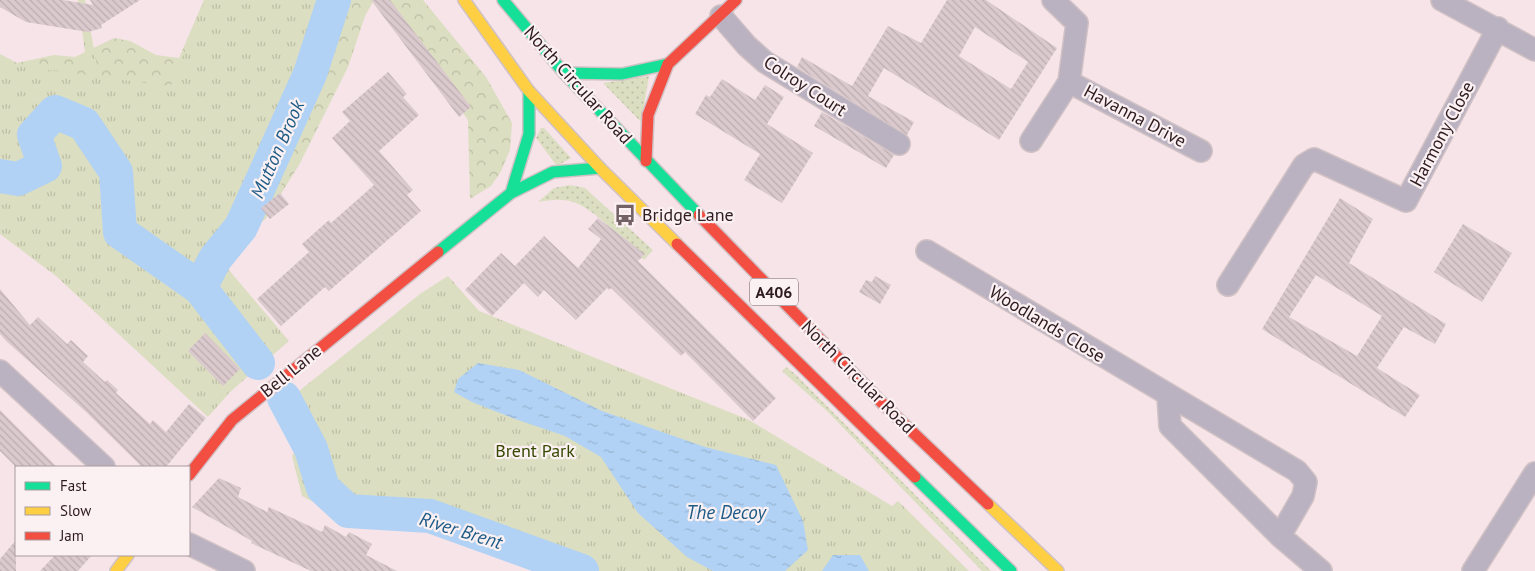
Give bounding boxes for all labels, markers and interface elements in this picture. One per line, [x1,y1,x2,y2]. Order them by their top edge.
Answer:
street label: North Circular Road [519,21,638,149]
street label: Colroy Court [759,50,851,121]
street label: Harmony Close [1404,77,1479,190]
street label: Havanna Drive [1080,79,1190,152]
water label: Mutton Brook [245,95,310,202]
bus stop icon: Bridge Lane [612,202,638,228]
place label: Bridge Lane [642,203,734,226]
road number: A406 [750,278,798,306]
street label: Woodlands Close [985,280,1109,367]
street label: North Circular Road [797,315,920,438]
street label: Bell Lane [256,339,326,402]
park label: Brent Park [495,439,575,462]
legend [15,466,190,556]
text: Fast [60,476,87,495]
water label: The Decoy [686,500,767,524]
text: Slow [60,501,91,520]
water label: River Brent [417,506,506,554]
text: Jam [59,526,84,545]

